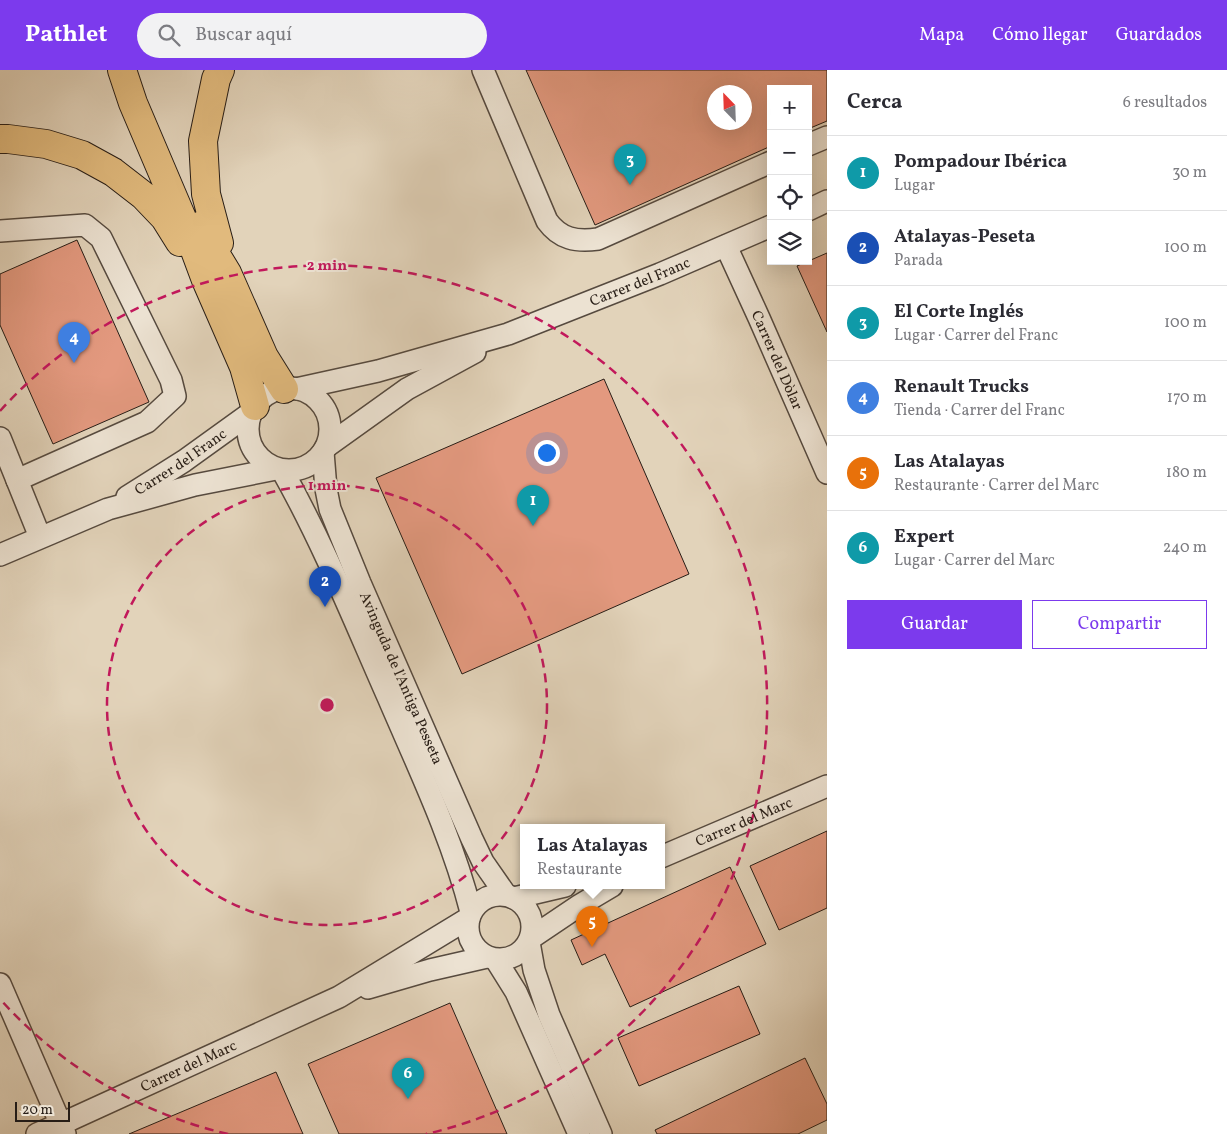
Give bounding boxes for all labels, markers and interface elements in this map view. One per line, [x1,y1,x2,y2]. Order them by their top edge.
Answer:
search box [137,13,487,58]
text: Pathlet [25,18,107,52]
icon: search [155,21,183,49]
text: Buscar aquí [195,22,292,48]
text: Mapa [919,23,964,48]
text: Cómo llegar [992,23,1088,48]
text: Guardados [1116,23,1202,48]
north arrow [707,85,752,130]
map controls [767,85,812,265]
button: + [767,85,812,130]
text: Cerca [847,88,902,117]
text: 6 resultados [1123,92,1207,114]
button: − [767,130,812,175]
pin: 3 [614,144,646,185]
text: Pompadour Ibérica [894,149,1067,175]
text: 1 [860,162,866,184]
text: 30 m [1172,162,1207,184]
button: locate [767,175,812,220]
text: Lugar [894,175,935,197]
button: layers [767,220,812,265]
text: Atalayas-Peseta [894,224,1035,250]
text: 2 [859,237,867,259]
text: 100 m [1164,237,1207,259]
text: Parada [894,250,943,272]
street label: Carrer del Franc [587,253,694,313]
text: 2 min [307,256,347,277]
text: El Corte Inglés [894,299,1024,325]
street label: Carrer del Dòlar [745,307,807,414]
text: 3 [859,312,867,334]
text: 100 m [1164,312,1207,334]
pin: 4 [58,322,90,363]
text: Lugar · Carrer del Franc [894,325,1058,347]
text: Renault Trucks [894,374,1029,400]
text: 4 [858,387,868,409]
text: 170 m [1167,387,1207,409]
text: Tienda · Carrer del Franc [894,400,1065,422]
street label: Carrer del Franc [131,424,232,502]
your location [534,440,560,466]
text: Las Atalayas [894,449,1005,475]
text: 5 [859,462,867,484]
text: 180 m [1166,462,1207,484]
text: Restaurante · Carrer del Marc [894,475,1099,497]
text: 1 min [308,476,346,497]
pin: 1 [517,485,549,526]
text: Expert [894,524,955,550]
text: 6 [859,537,867,559]
text: 240 m [1163,537,1207,559]
text: Lugar · Carrer del Marc [894,550,1055,572]
pin: 2 [309,566,341,607]
street label: Avinguda de l'Antiga Pesseta [353,589,447,768]
button: Guardar [847,600,1022,649]
button: Compartir [1032,600,1207,649]
centre of rings [318,696,336,714]
street label: Carrer del Marc [692,793,796,853]
popup [520,824,665,889]
text: Las Atalayas [537,833,648,859]
text: Restaurante [537,859,622,881]
pin: 5 [576,906,608,947]
street label: Carrer del Marc [137,1036,241,1098]
pin: 6 [392,1058,424,1099]
scale bar [15,1099,70,1122]
text: 20 m [22,1101,53,1120]

